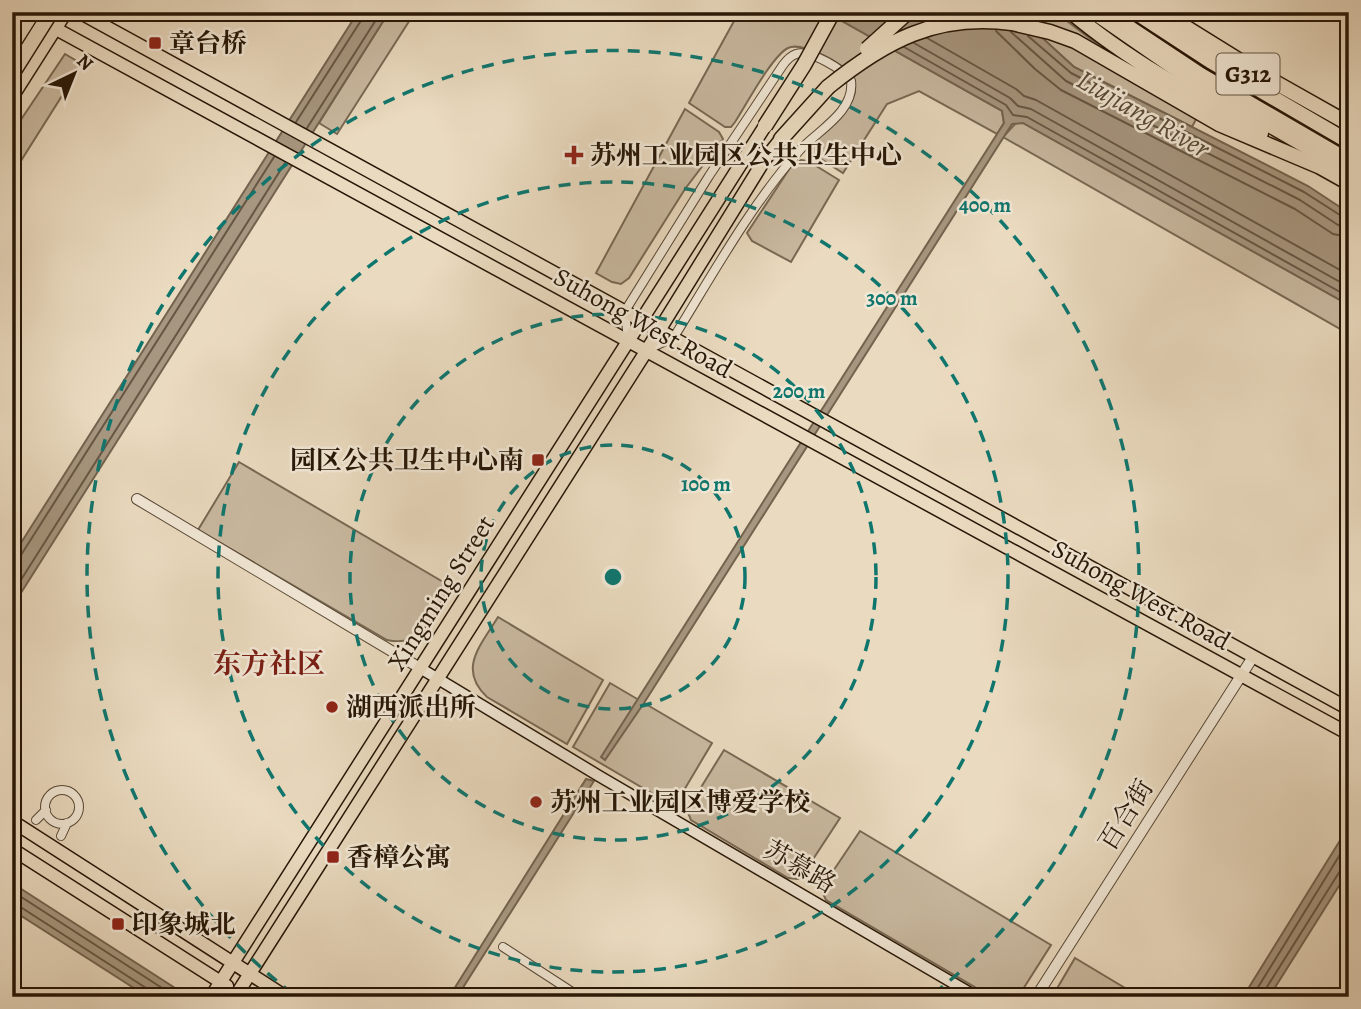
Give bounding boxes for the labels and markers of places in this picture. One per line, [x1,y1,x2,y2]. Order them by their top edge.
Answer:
place label: 章台桥 [169,26,247,61]
marker: 章台桥 [147,35,163,51]
place label: 苏州工业园区公共卫生中心 [590,138,902,173]
marker: 苏州工业园区公共卫生中心 [564,145,584,165]
place label: 园区公共卫生中心南 [290,443,524,478]
marker: 园区公共卫生中心南 [530,452,546,468]
centre of rings [601,565,625,589]
place label: 湖西派出所 [346,690,476,725]
marker: 湖西派出所 [324,699,340,715]
place label: 苏州工业园区博爱学校 [550,785,810,820]
marker: 苏州工业园区博爱学校 [528,794,544,810]
place label: 香樟公寓 [347,840,451,875]
marker: 香樟公寓 [325,849,341,865]
place label: 印象城北 [132,907,236,942]
marker: 印象城北 [110,916,126,932]

